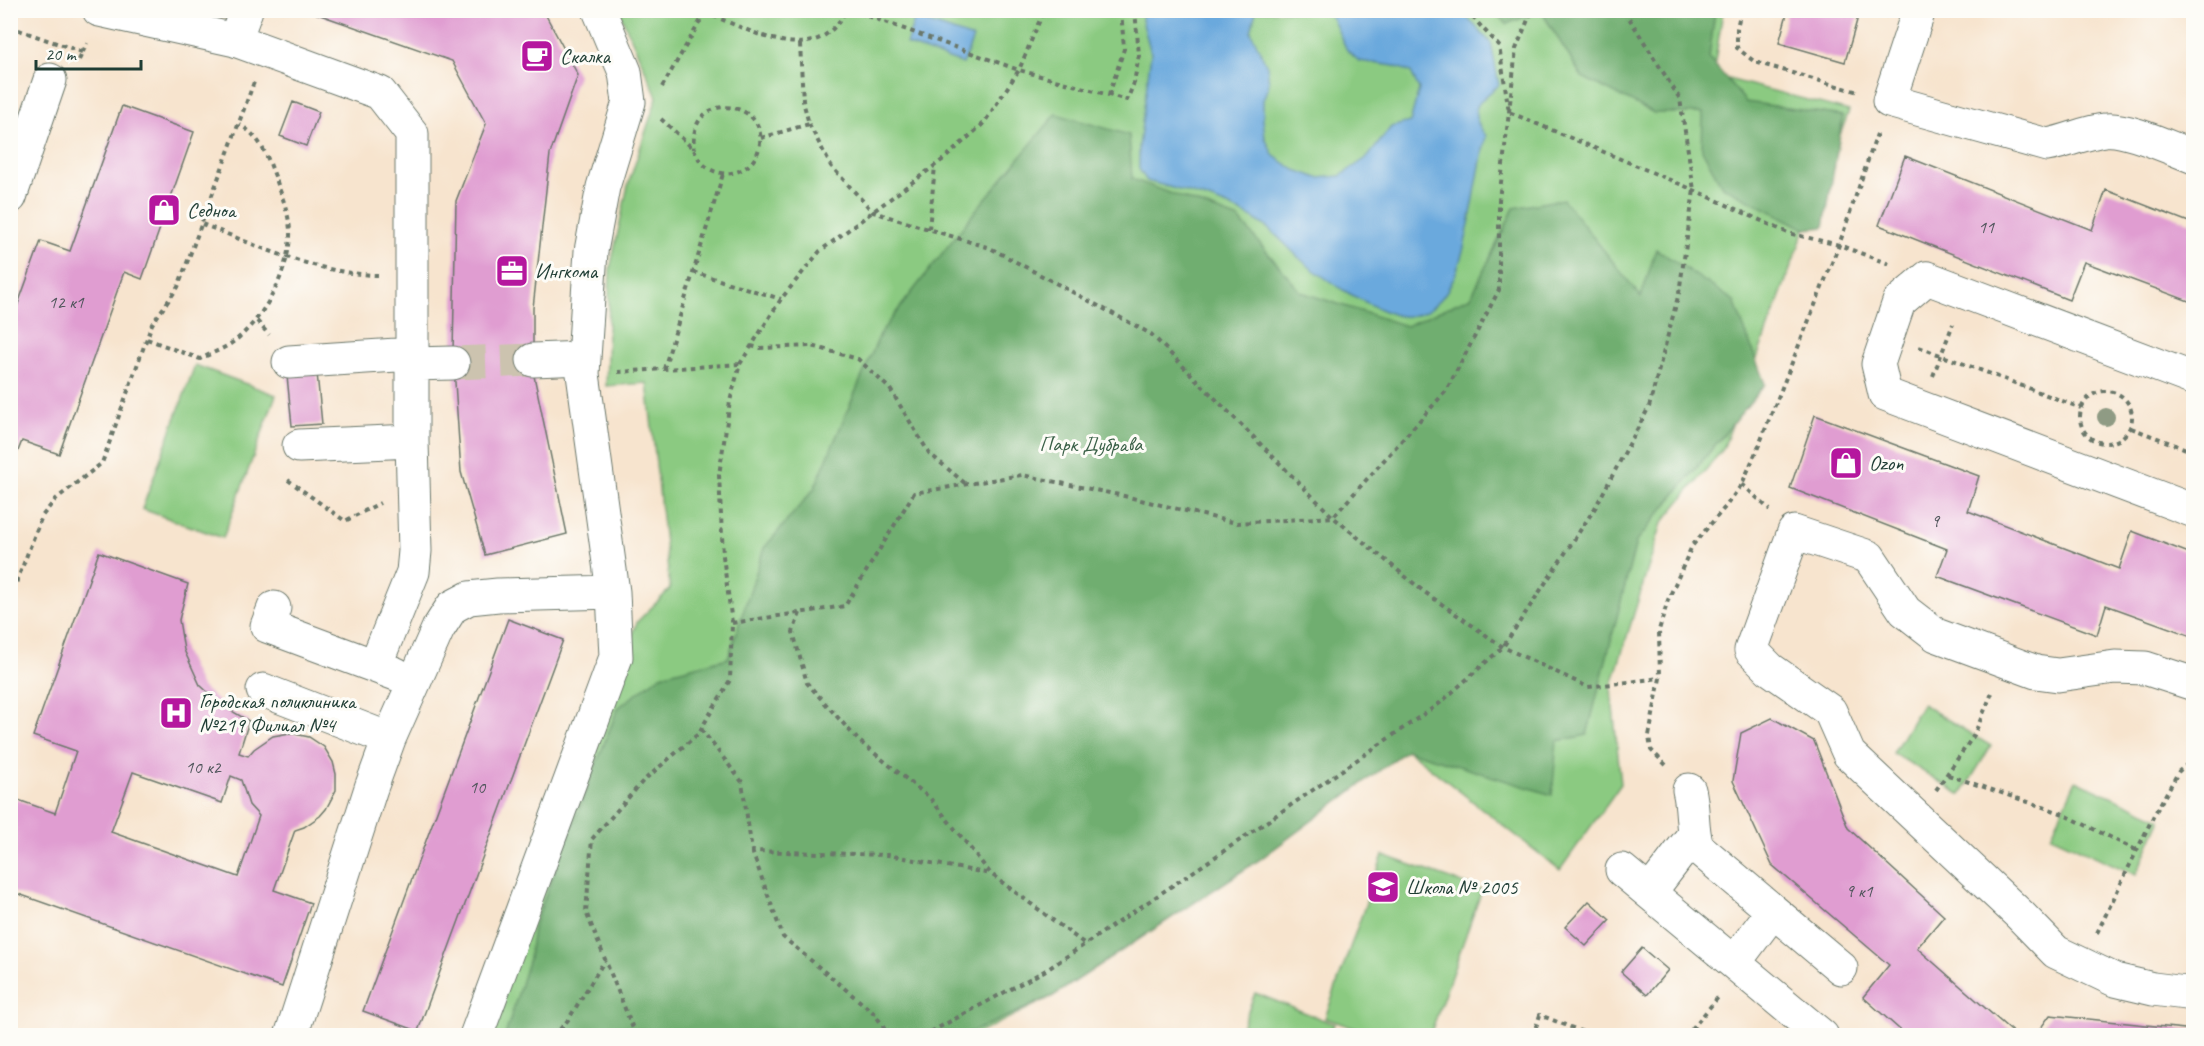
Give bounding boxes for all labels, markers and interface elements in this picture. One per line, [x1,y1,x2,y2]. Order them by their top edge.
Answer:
scale bar [36,33,141,71]
cafe icon: Скалка [519,38,555,74]
text: 20 m [45,43,78,65]
place label: Скалка [560,43,612,69]
shop icon: Седноа [146,192,182,228]
place label: Седноа [187,197,238,223]
house number: 11 [1978,216,1995,238]
office icon: Ингкома [494,253,530,289]
place label: Ингкома [535,258,599,284]
house number: 12 к1 [48,291,85,313]
park label: Парк Дубрава [1040,431,1144,457]
shop icon: Ozon [1828,445,1864,481]
place label: Ozon [1869,450,1904,476]
house number: 9 [1931,510,1941,532]
place label: Городская поликлиника №219 Филиал №4 [199,688,358,738]
hospital icon: Городская поликлиника №219 Филиал №4 [158,695,194,731]
house number: 10 к2 [185,756,223,778]
house number: 10 [469,776,487,798]
school or university icon: Школа № 2005 [1365,869,1401,905]
place label: Школа № 2005 [1406,874,1519,900]
house number: 9 к1 [1845,880,1873,902]

